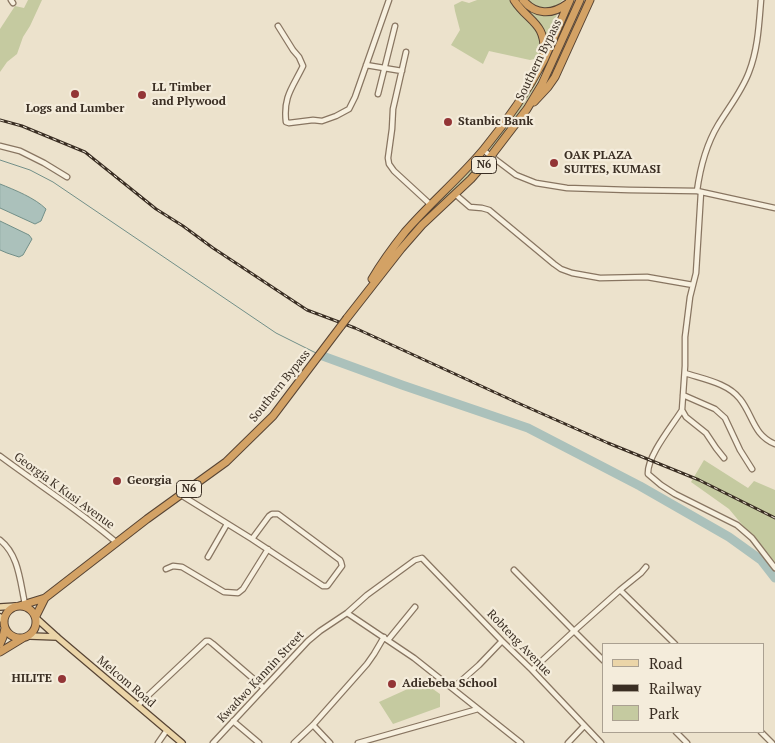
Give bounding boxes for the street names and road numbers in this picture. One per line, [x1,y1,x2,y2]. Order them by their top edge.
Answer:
street label: Southern Bypass [513,17,565,103]
road number: N6 [472,156,496,174]
street label: Southern Bypass [246,347,314,425]
street label: Georgia K Kusi Avenue [11,450,117,532]
road number: N6 [176,480,202,498]
street label: Robteng Avenue [484,607,554,679]
street label: Kwadwo Kannin Street [215,628,307,726]
street label: Melcom Road [94,653,158,711]

